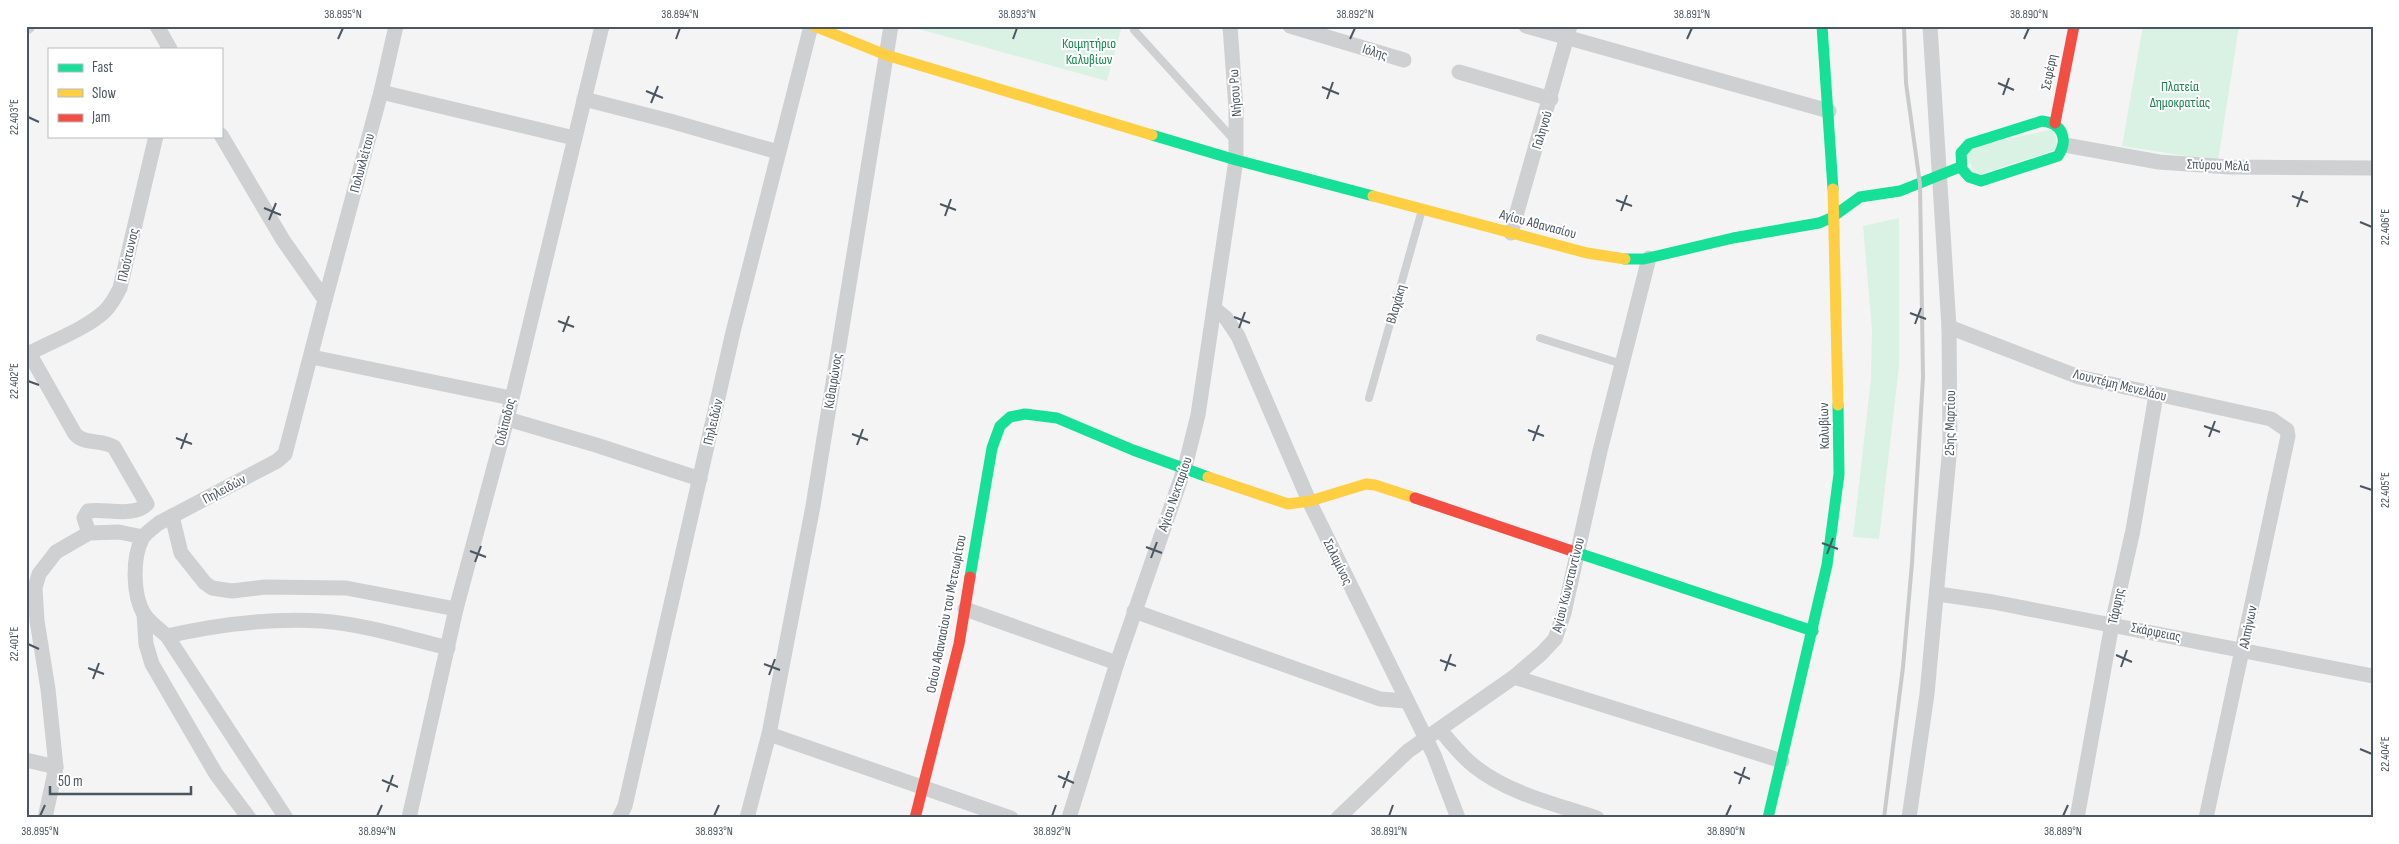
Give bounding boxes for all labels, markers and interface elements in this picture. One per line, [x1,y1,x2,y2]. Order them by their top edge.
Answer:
text: 38.895°N [324,7,362,22]
text: 38.894°N [661,7,699,22]
text: 38.893°N [998,7,1036,22]
text: 38.892°N [1336,7,1374,22]
text: 38.891°N [1674,7,1710,22]
text: 38.890°N [2010,7,2048,22]
park label: Κοιμητήριο Καλυβίων [1062,35,1116,68]
street label: Ιόλης [1360,40,1390,64]
legend [48,48,222,138]
street label: Σεφέρη [2037,53,2061,91]
text: Fast [92,58,114,77]
street label: Νήσου Ρω [1225,69,1245,117]
park label: Πλατεία Δημοκρατίας [2150,78,2210,111]
text: Slow [92,84,116,103]
text: 22.403°E [7,99,22,135]
text: Jam [91,108,110,127]
street label: Γαληνού [1528,109,1556,151]
street label: Πολυκλείτου [346,131,378,195]
street label: Σπύρου Μελά [2187,155,2250,175]
street label: Αγίου Αθανασίου [1497,205,1578,242]
text: 22.406°E [2378,209,2393,245]
street label: Πλούτωνος [114,227,142,283]
street label: Βλαχάκη [1382,282,1410,326]
street label: Κιθαιρώνος [820,352,846,410]
text: 22.402°E [7,363,22,399]
street label: Λουντέμη Μενελάου [2071,365,2168,405]
street label: 25ης Μαρτίου [1941,390,1959,456]
street label: Οιδίποδος [491,396,519,448]
street label: Πηλειδών [699,397,727,447]
street label: Καλυβίων [1815,402,1833,449]
street label: Αγίου Νεκταρίου [1154,454,1196,535]
street label: Πηλειδών [199,470,249,508]
text: 22.405°E [2378,472,2393,508]
street label: Οσίου Αθανασίου του Μετεωρίτου [922,533,970,695]
street label: Σαλαμίνος [1320,536,1356,588]
street label: Αγίου Κωνσταντίνου [1548,536,1588,635]
street label: Τάρφης [2104,587,2128,625]
street label: Αλπήνων [2235,603,2261,651]
street label: Σκάρφειας [2130,619,2182,645]
text: 22.401°E [7,627,22,661]
text: 22.404°E [2378,736,2393,772]
scale bar [50,764,191,796]
text: 50 m [58,772,83,791]
text: 38.895°N [21,824,59,839]
text: 38.894°N [358,824,396,839]
text: 38.893°N [695,824,733,839]
text: 38.892°N [1033,824,1071,839]
text: 38.891°N [1371,824,1407,839]
text: 38.890°N [1707,824,1745,839]
text: 38.889°N [2044,824,2082,839]

